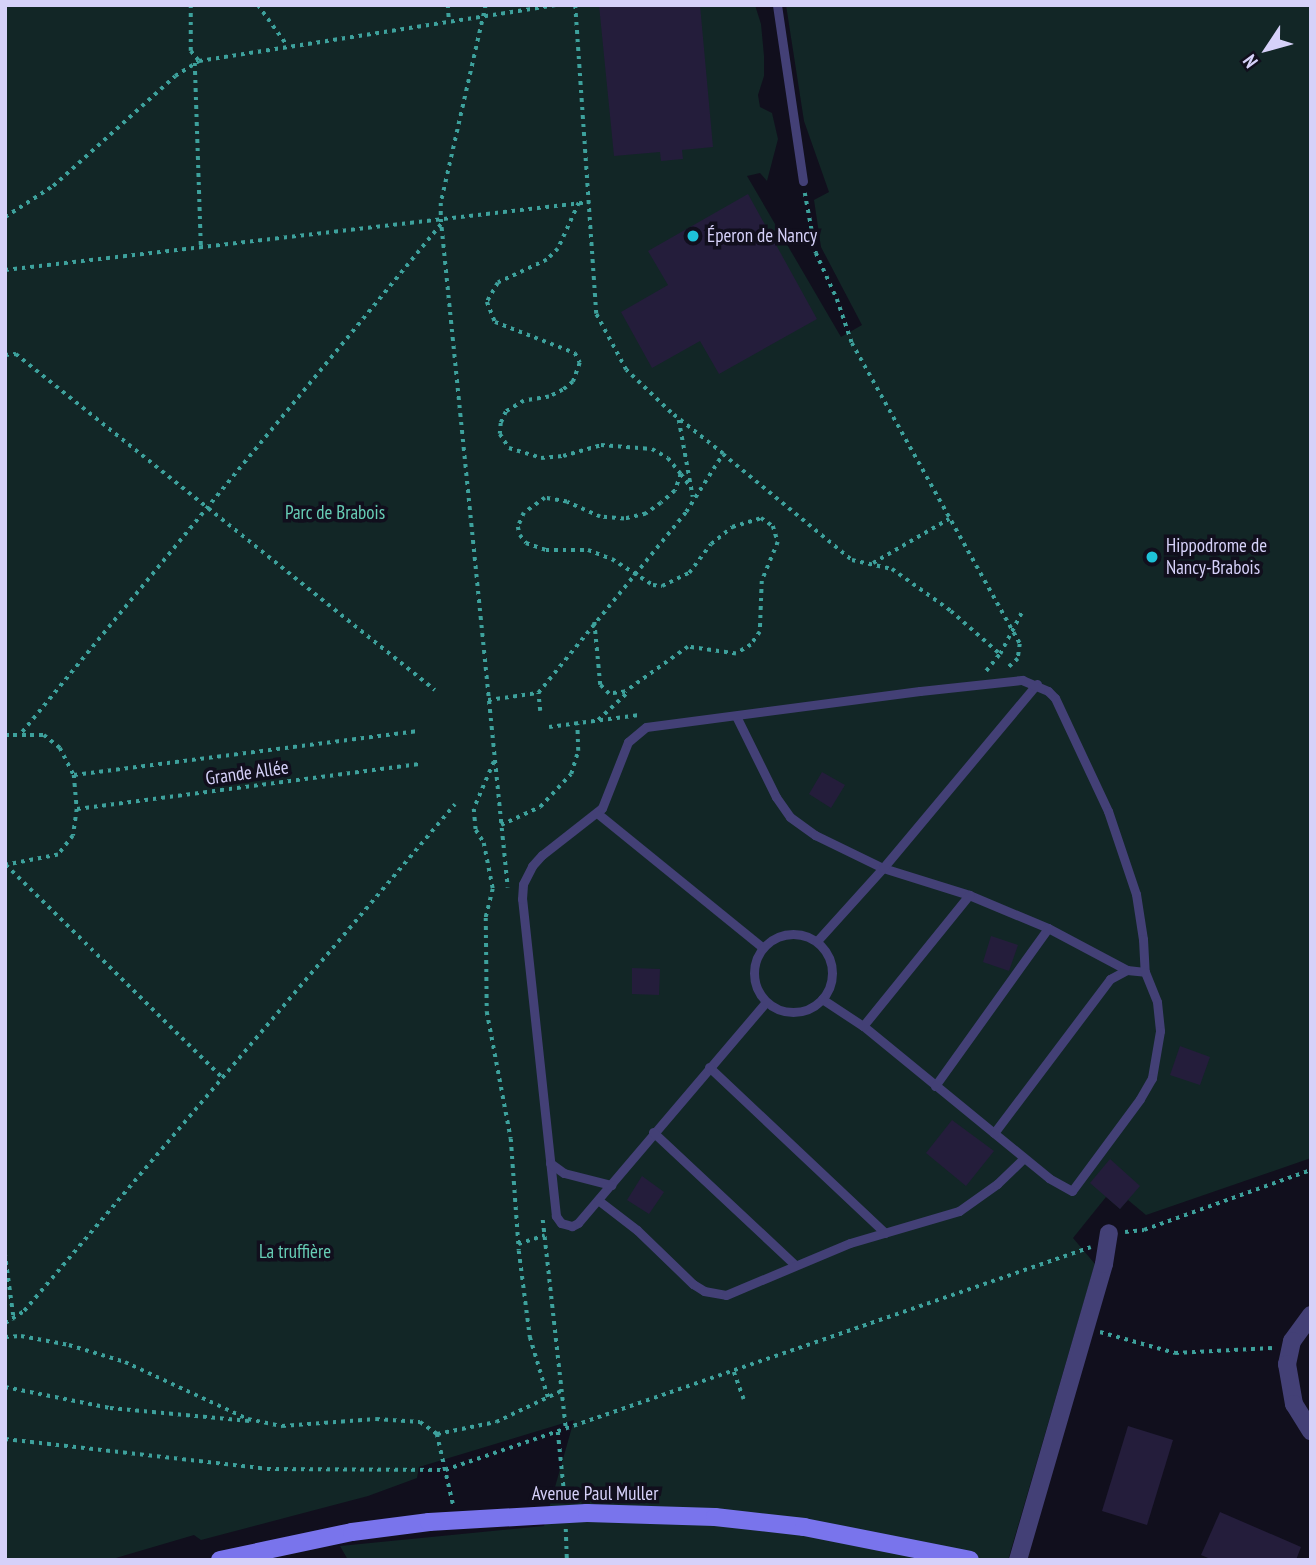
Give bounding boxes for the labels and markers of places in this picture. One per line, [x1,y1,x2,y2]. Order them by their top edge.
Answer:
place label: Éperon de Nancy [707,225,817,247]
marker: Éperon de Nancy [685,228,701,244]
place label: Hippodrome de Nancy-Brabois [1166,535,1267,579]
marker: Hippodrome de Nancy-Brabois [1144,549,1160,565]

